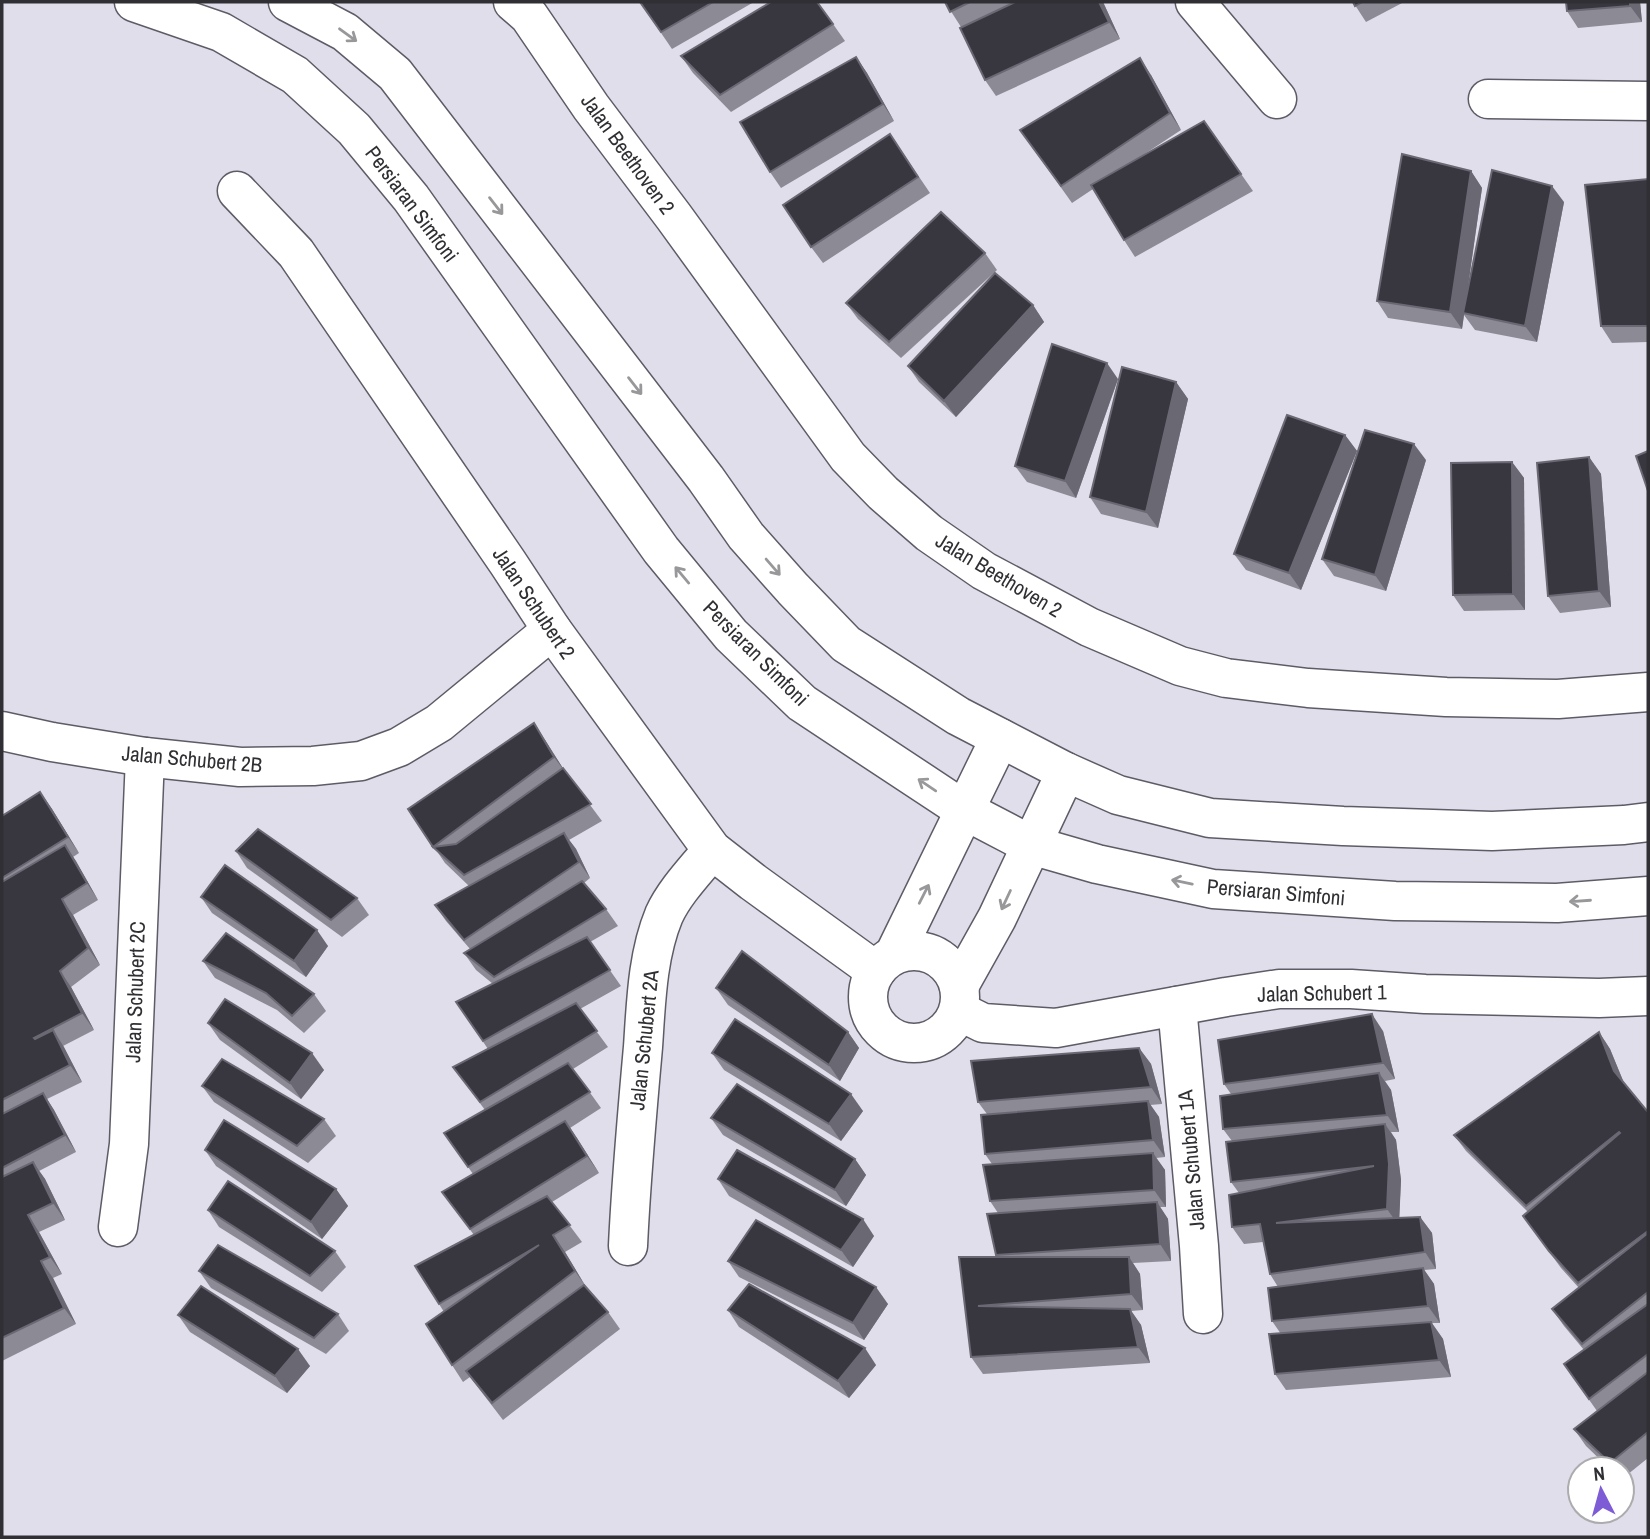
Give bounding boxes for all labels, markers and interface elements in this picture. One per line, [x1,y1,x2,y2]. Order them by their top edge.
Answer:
one-way arrow [338,27,357,42]
street label: Jalan Beethoven 2 [574,88,682,220]
street label: Persiaran Simfoni [359,140,465,268]
one-way arrow [488,196,503,215]
one-way arrow [627,376,642,395]
street label: Jalan Beethoven 2 [930,526,1068,624]
street label: Jalan Schubert 2 [486,541,582,665]
one-way arrow [765,557,781,575]
one-way arrow [674,566,689,584]
street label: Persiaran Simfoni [697,594,815,712]
street label: Jalan Schubert 2B [121,738,263,780]
one-way arrow [918,778,937,792]
street label: Persiaran Simfoni [1206,872,1346,912]
one-way arrow [1171,875,1194,889]
one-way arrow [918,884,932,905]
one-way arrow [998,890,1011,911]
one-way arrow [1569,895,1592,908]
street label: Jalan Schubert 2C [118,921,152,1063]
street label: Jalan Schubert 2A [622,968,666,1111]
street label: Jalan Schubert 1 [1257,977,1387,1009]
street label: Jalan Schubert 1A [1170,1088,1212,1231]
north arrow [1566,1455,1636,1525]
text: N [1592,1460,1606,1487]

